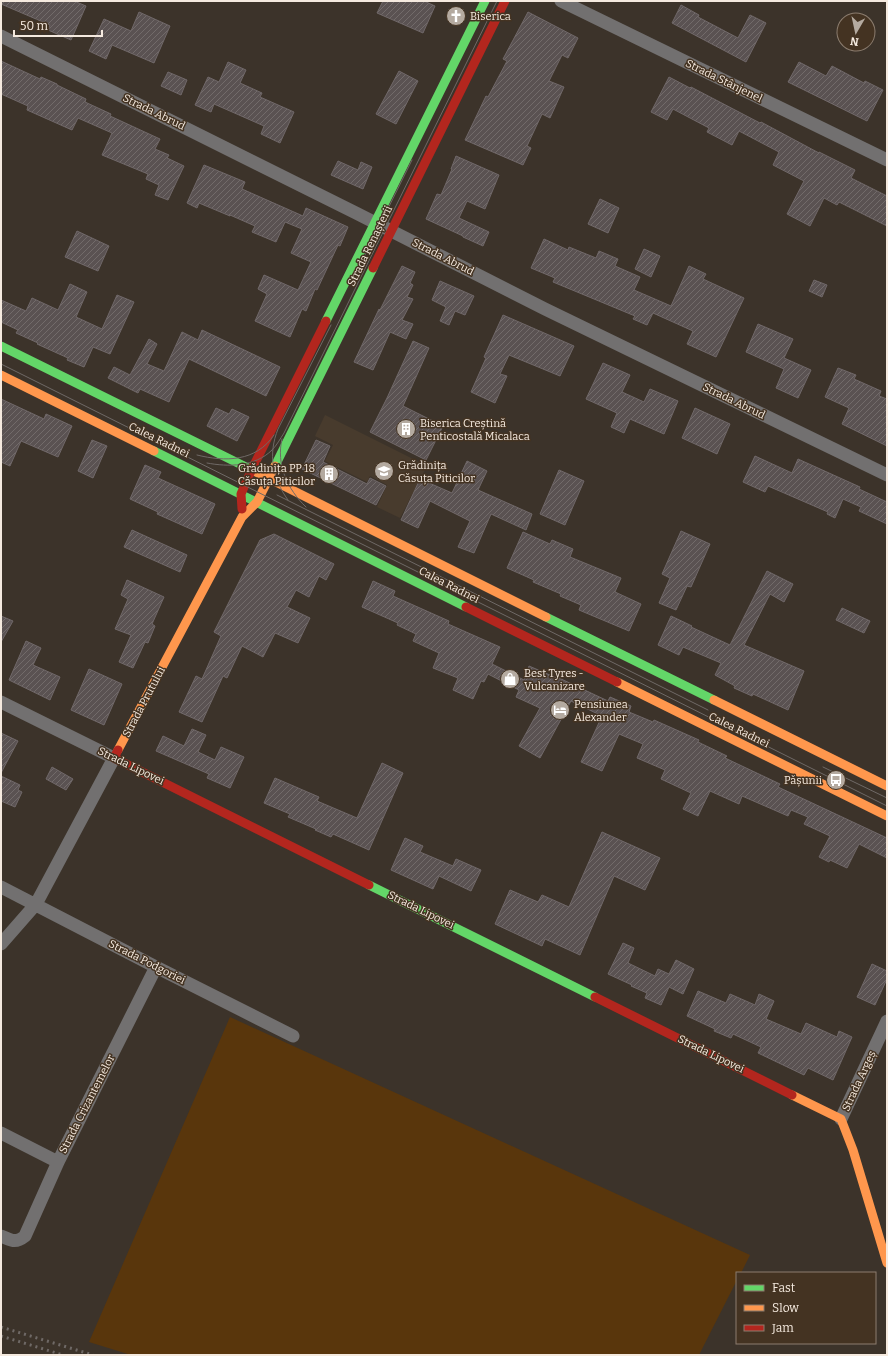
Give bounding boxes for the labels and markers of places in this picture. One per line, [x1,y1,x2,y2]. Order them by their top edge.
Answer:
church icon: Biserica [445,5,467,27]
place label: Biserica [470,10,511,23]
place label: Biserica Creștină Penticostală Micalaca [420,417,530,443]
building icon: Biserica Creștină Penticostală Micalaca [395,418,417,440]
place label: Grădinița Căsuța Piticilor [398,459,475,485]
school or university icon: Grădinița Căsuța Piticilor [373,460,395,482]
place label: Grădinița PP 18 Căsuța Piticilor [238,462,315,488]
building icon: Grădinița PP 18 Căsuța Piticilor [318,463,340,485]
place label: Best Tyres - Vulcanizare [524,667,585,693]
shop icon: Best Tyres - Vulcanizare [499,668,521,690]
place label: Pensiunea Alexander [574,698,628,724]
hotel icon: Pensiunea Alexander [549,699,571,721]
bus stop icon: Pășunii [825,769,847,791]
place label: Pășunii [784,774,823,787]

